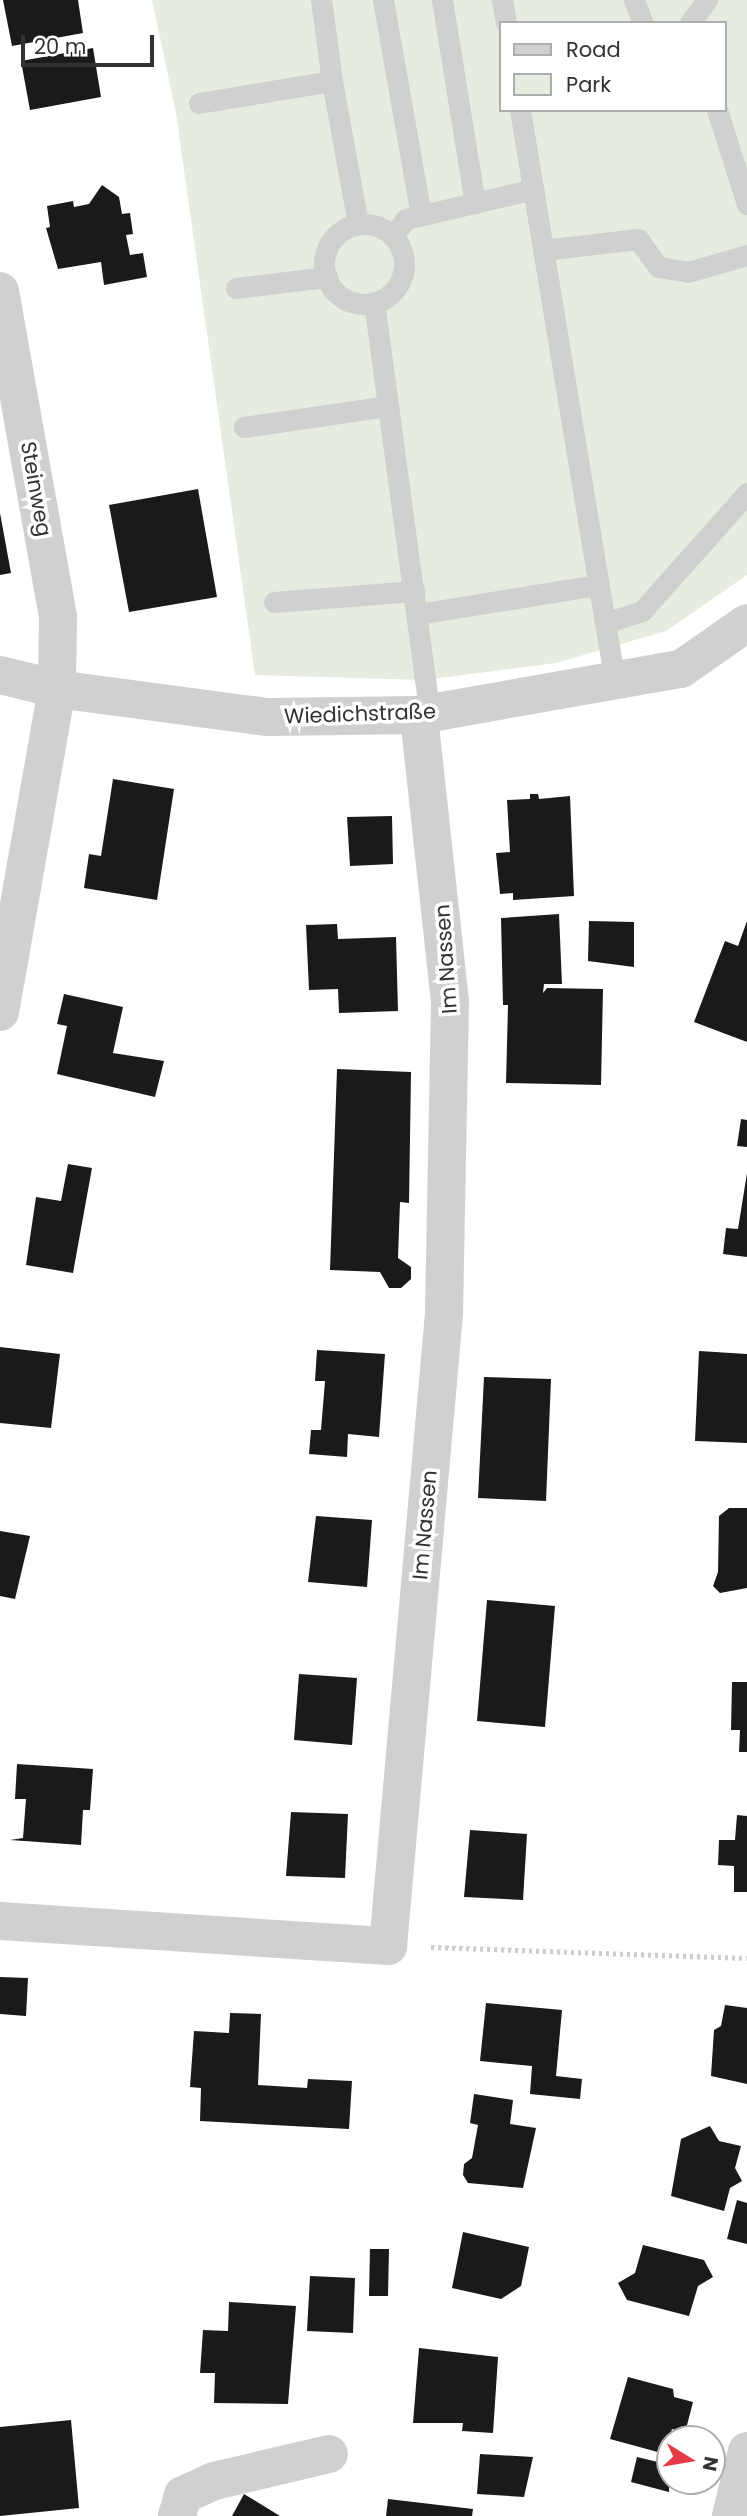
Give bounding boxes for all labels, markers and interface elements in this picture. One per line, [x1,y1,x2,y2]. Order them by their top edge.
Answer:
scale bar [24,21,158,65]
legend [498,21,726,112]
text: 20 m [34,32,87,61]
text: Road [566,35,621,64]
text: Park [566,70,611,99]
street label: Steinweg [15,440,57,538]
street label: Wiedichstraße [284,699,436,729]
street label: Im Nassen [430,903,462,1015]
street label: Im Nassen [408,1469,442,1581]
north arrow [656,2425,726,2495]
text: N [696,2454,725,2473]

